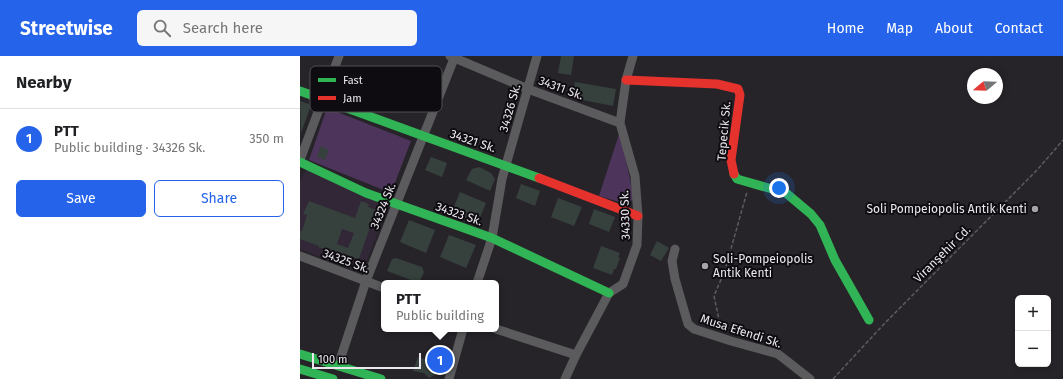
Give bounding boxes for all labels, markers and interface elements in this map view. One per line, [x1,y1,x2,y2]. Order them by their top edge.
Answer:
search box [137,10,417,46]
text: Streetwise [20,17,113,40]
icon: search [151,17,173,39]
text: Search here [183,19,263,37]
text: Home [827,20,864,37]
text: Map [886,20,913,37]
text: About [935,20,973,37]
text: Contact [995,20,1043,37]
legend [310,66,442,112]
north arrow [967,68,1003,104]
text: Nearby [16,72,71,93]
street label: 34311 Sk. [537,73,586,103]
text: Fast [343,74,363,87]
street label: 34326 Sk. [497,82,524,134]
text: Jam [343,92,362,105]
street label: Tepecik Sk. [714,100,734,161]
text: PTT [54,122,79,140]
street label: 34321 Sk. [448,127,498,155]
text: 1 [26,131,32,146]
text: 350 m [249,131,284,146]
text: Public building · 34326 Sk. [54,140,205,155]
your location [769,178,789,198]
button: Save [16,180,146,217]
button: Share [154,180,284,217]
street label: 34324 Sk. [367,181,399,231]
street label: 34330 Sk. [617,190,633,240]
street label: 34323 Sk. [434,199,484,229]
place label: Soli Pompeiopolis Antik Kenti [866,202,1027,216]
marker: Soli Pompeiopolis Antik Kenti [1030,204,1040,214]
street label: Viranşehir Cd. [911,223,973,285]
street label: 34325 Sk. [321,246,371,276]
place label: Soli-Pompeiopolis Antik Kenti [713,252,813,280]
marker: Soli-Pompeiopolis Antik Kenti [700,261,710,271]
popup [381,280,499,332]
text: PTT [396,290,421,308]
map controls [1015,295,1051,367]
button: + [1015,295,1051,331]
text: Public building [396,308,484,323]
street label: Musa Efendi Sk. [699,311,783,351]
button: − [1015,331,1051,367]
pin: 1 [427,345,453,375]
scale bar [312,351,421,370]
text: 100 m [318,353,347,366]

